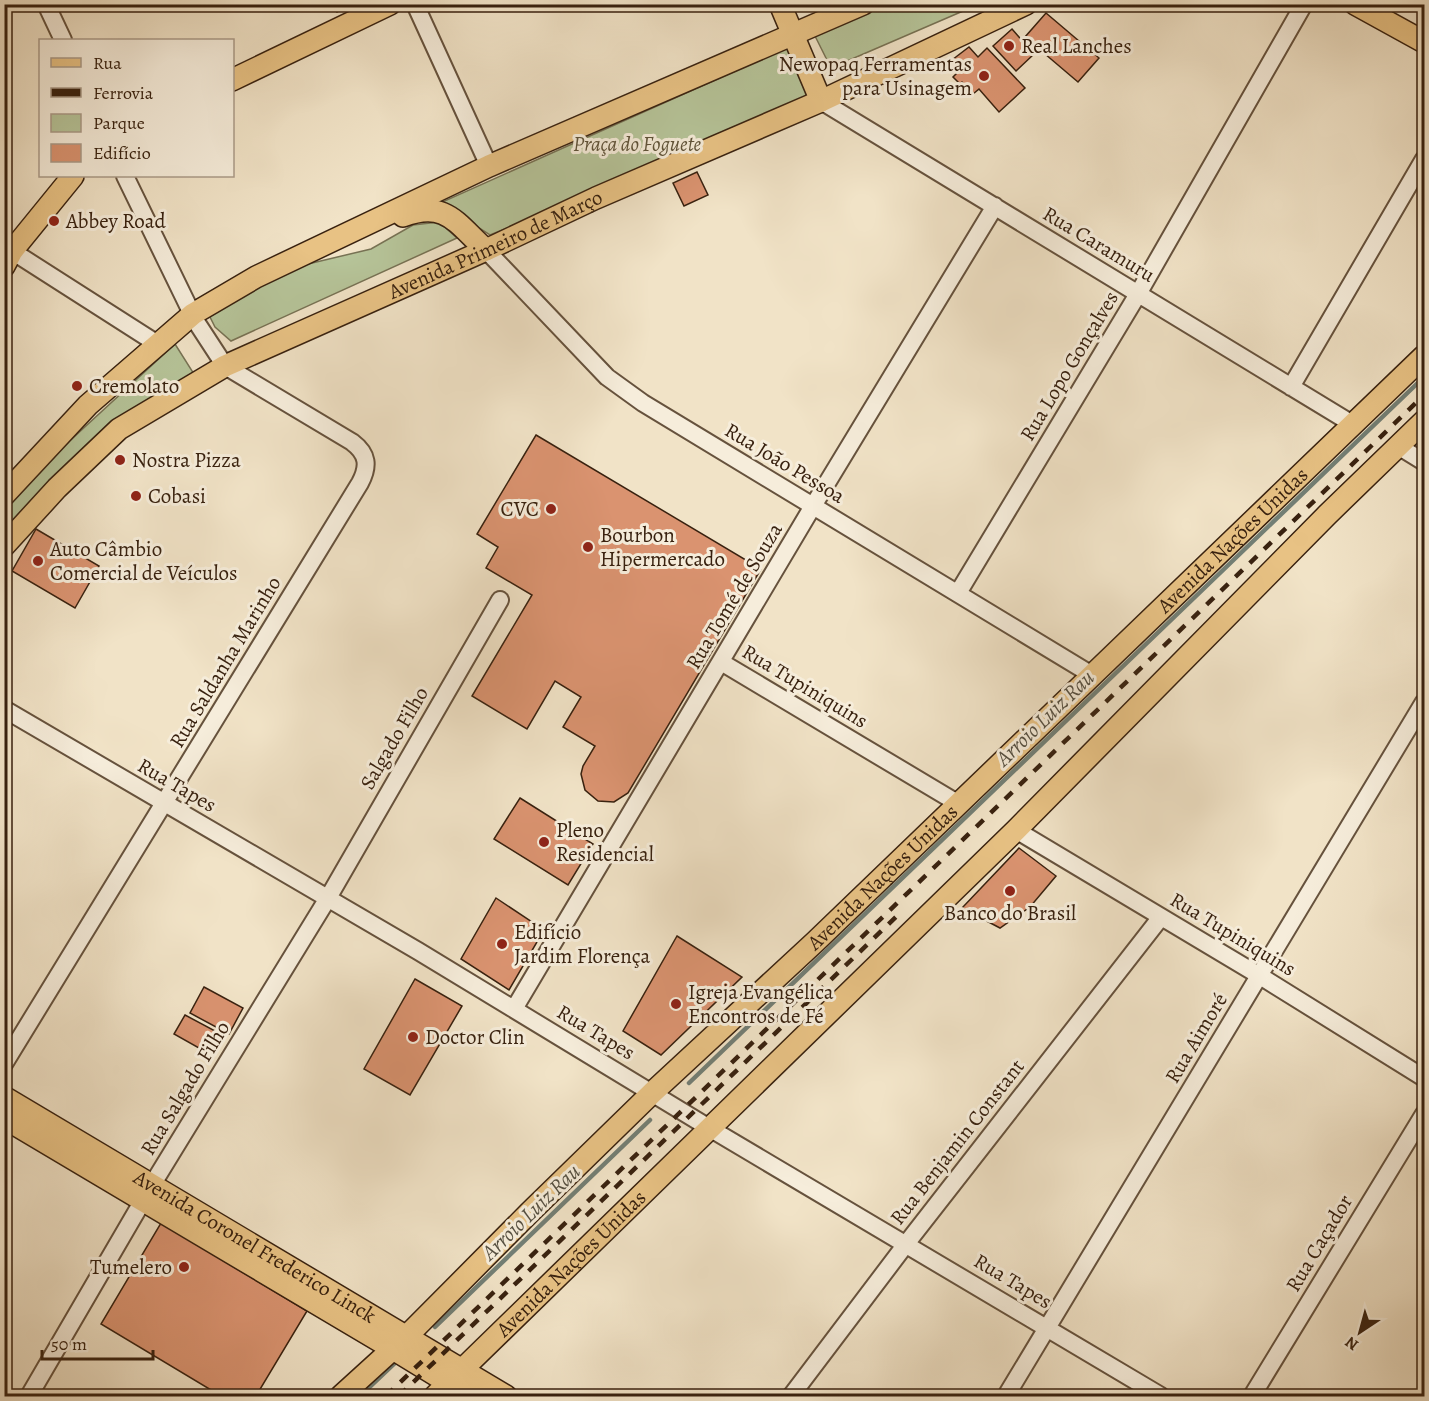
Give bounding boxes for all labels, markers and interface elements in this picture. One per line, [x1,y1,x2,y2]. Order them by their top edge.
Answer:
place label: Real Lanches [1021,32,1132,60]
legend [39,39,234,177]
marker: Real Lanches [1002,39,1016,53]
place label: Newopaq Ferramentas para Usinagem [779,50,972,102]
text: Rua [93,51,122,75]
marker: Newopaq Ferramentas para Usinagem [977,69,991,83]
text: Ferrovia [93,81,154,105]
text: Parque [93,111,145,135]
park label: Praça do Foguete [573,130,701,158]
text: Edifício [93,141,151,165]
street label: Avenida Primeiro de Março [383,183,607,306]
street label: Rua Caramuru [1038,199,1161,289]
place label: Abbey Road [65,207,167,235]
marker: Abbey Road [47,214,61,228]
street label: Rua Lopo Gonçalves [1013,286,1125,446]
place label: Cremolato [89,372,179,400]
marker: Cremolato [70,379,84,393]
street label: Rua João Pessoa [720,416,850,510]
place label: Nostra Pizza [132,446,241,474]
marker: Nostra Pizza [113,453,127,467]
street label: Avenida Nações Unidas [1150,461,1314,620]
place label: Cobasi [148,482,206,510]
marker: Cobasi [129,489,143,503]
place label: CVC [501,495,539,523]
marker: CVC [544,502,558,516]
street label: Rua Tomé de Souza [679,517,789,674]
place label: Bourbon Hipermercado [600,521,725,573]
place label: Auto Câmbio Comercial de Veículos [49,535,238,587]
marker: Bourbon Hipermercado [581,540,595,554]
marker: Auto Câmbio Comercial de Veículos [31,554,45,568]
street label: Rua Saldanha Marinho [163,571,287,753]
street label: Rua Tupiniquins [737,637,873,735]
water label: Arroio Luiz Rau [988,663,1101,774]
street label: Salgado Filho [353,681,435,795]
street label: Rua Tapes [132,751,222,819]
street label: Avenida Nações Unidas [800,798,964,957]
place label: Pleno Residencial [556,816,654,868]
marker: Pleno Residencial [537,835,551,849]
marker: Banco do Brasil [1003,884,1017,898]
street label: Rua Tupiniquins [1165,885,1301,983]
place label: Banco do Brasil [944,899,1076,927]
place label: Edifício Jardim Florença [514,918,650,970]
marker: Edifício Jardim Florença [495,937,509,951]
place label: Igreja Evangélica Encontros de Fé [688,978,834,1030]
street label: Rua Aimoré [1158,988,1234,1088]
marker: Igreja Evangélica Encontros de Fé [669,997,683,1011]
street label: Rua Tapes [552,998,640,1066]
street label: Rua Salgado Filho [134,1016,236,1160]
place label: Doctor Clin [425,1023,524,1051]
marker: Doctor Clin [406,1030,420,1044]
street label: Rua Benjamin Constant [883,1053,1031,1231]
water label: Arroio Luiz Rau [474,1157,587,1268]
street label: Avenida Coronel Frederico Linck [128,1163,382,1330]
street label: Avenida Nações Unidas [489,1184,652,1344]
street label: Rua Caçador [1279,1189,1359,1297]
street label: Rua Tapes [969,1247,1057,1315]
place label: Tumelero [90,1253,172,1281]
marker: Tumelero [177,1260,191,1274]
north arrow [1330,1302,1390,1362]
scale bar [42,1323,153,1361]
text: N [1340,1331,1363,1356]
text: 50 m [51,1332,87,1356]

